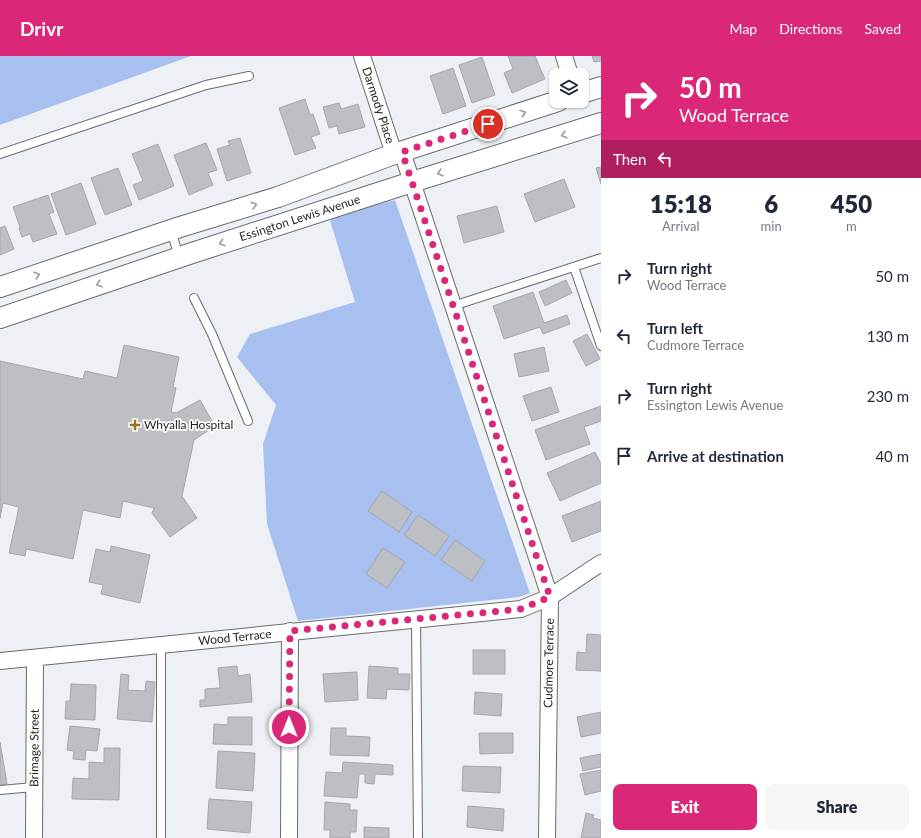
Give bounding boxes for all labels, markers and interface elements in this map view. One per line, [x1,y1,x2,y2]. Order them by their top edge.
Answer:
text: Drivr [20,17,63,40]
text: Map [730,20,757,37]
text: Directions [779,20,842,37]
text: Saved [864,20,901,37]
street label: Darmody Place [359,65,398,145]
map controls [549,68,589,108]
button: layers [549,68,589,108]
text: 50 m [679,70,742,104]
icon: right [613,72,665,124]
text: Wood Terrace [679,104,789,126]
pin [471,107,505,141]
one-way arrow [519,109,526,118]
icon: arrive [477,113,499,135]
one-way arrow [560,130,567,138]
icon: left [654,148,676,170]
text: Then [613,150,646,168]
one-way arrow [436,168,443,177]
text: 15:18 [650,189,712,218]
text: 6 [764,189,778,218]
text: 450 [830,189,872,218]
street label: Essington Lewis Avenue [237,191,362,244]
one-way arrow [250,201,257,210]
text: Arrival [662,218,700,234]
text: min [761,218,782,234]
text: m [846,218,857,234]
one-way arrow [219,238,226,247]
text: Turn right [647,259,712,277]
icon: right [613,265,635,287]
text: 50 m [875,267,909,285]
one-way arrow [33,271,40,280]
text: Wood Terrace [647,277,726,293]
one-way arrow [96,280,103,288]
text: Turn left [647,319,703,337]
icon: left [613,325,635,347]
text: 130 m [867,327,909,345]
text: Cudmore Terrace [647,337,744,353]
text: Turn right [647,379,712,397]
icon: right [613,385,635,407]
text: 230 m [867,387,909,405]
text: Essington Lewis Avenue [647,397,783,413]
place label: Whyalla Hospital [144,417,233,432]
marker: Whyalla Hospital [129,419,141,431]
icon: arrive [613,445,635,467]
text: Arrive at destination [647,447,784,465]
text: 40 m [875,447,909,465]
street label: Cudmore Terrace [540,618,557,708]
street label: Wood Terrace [198,626,272,648]
position arrow [268,706,310,748]
street label: Brimage Street [26,708,42,787]
button: Exit [613,784,757,830]
button: Share [765,784,909,830]

